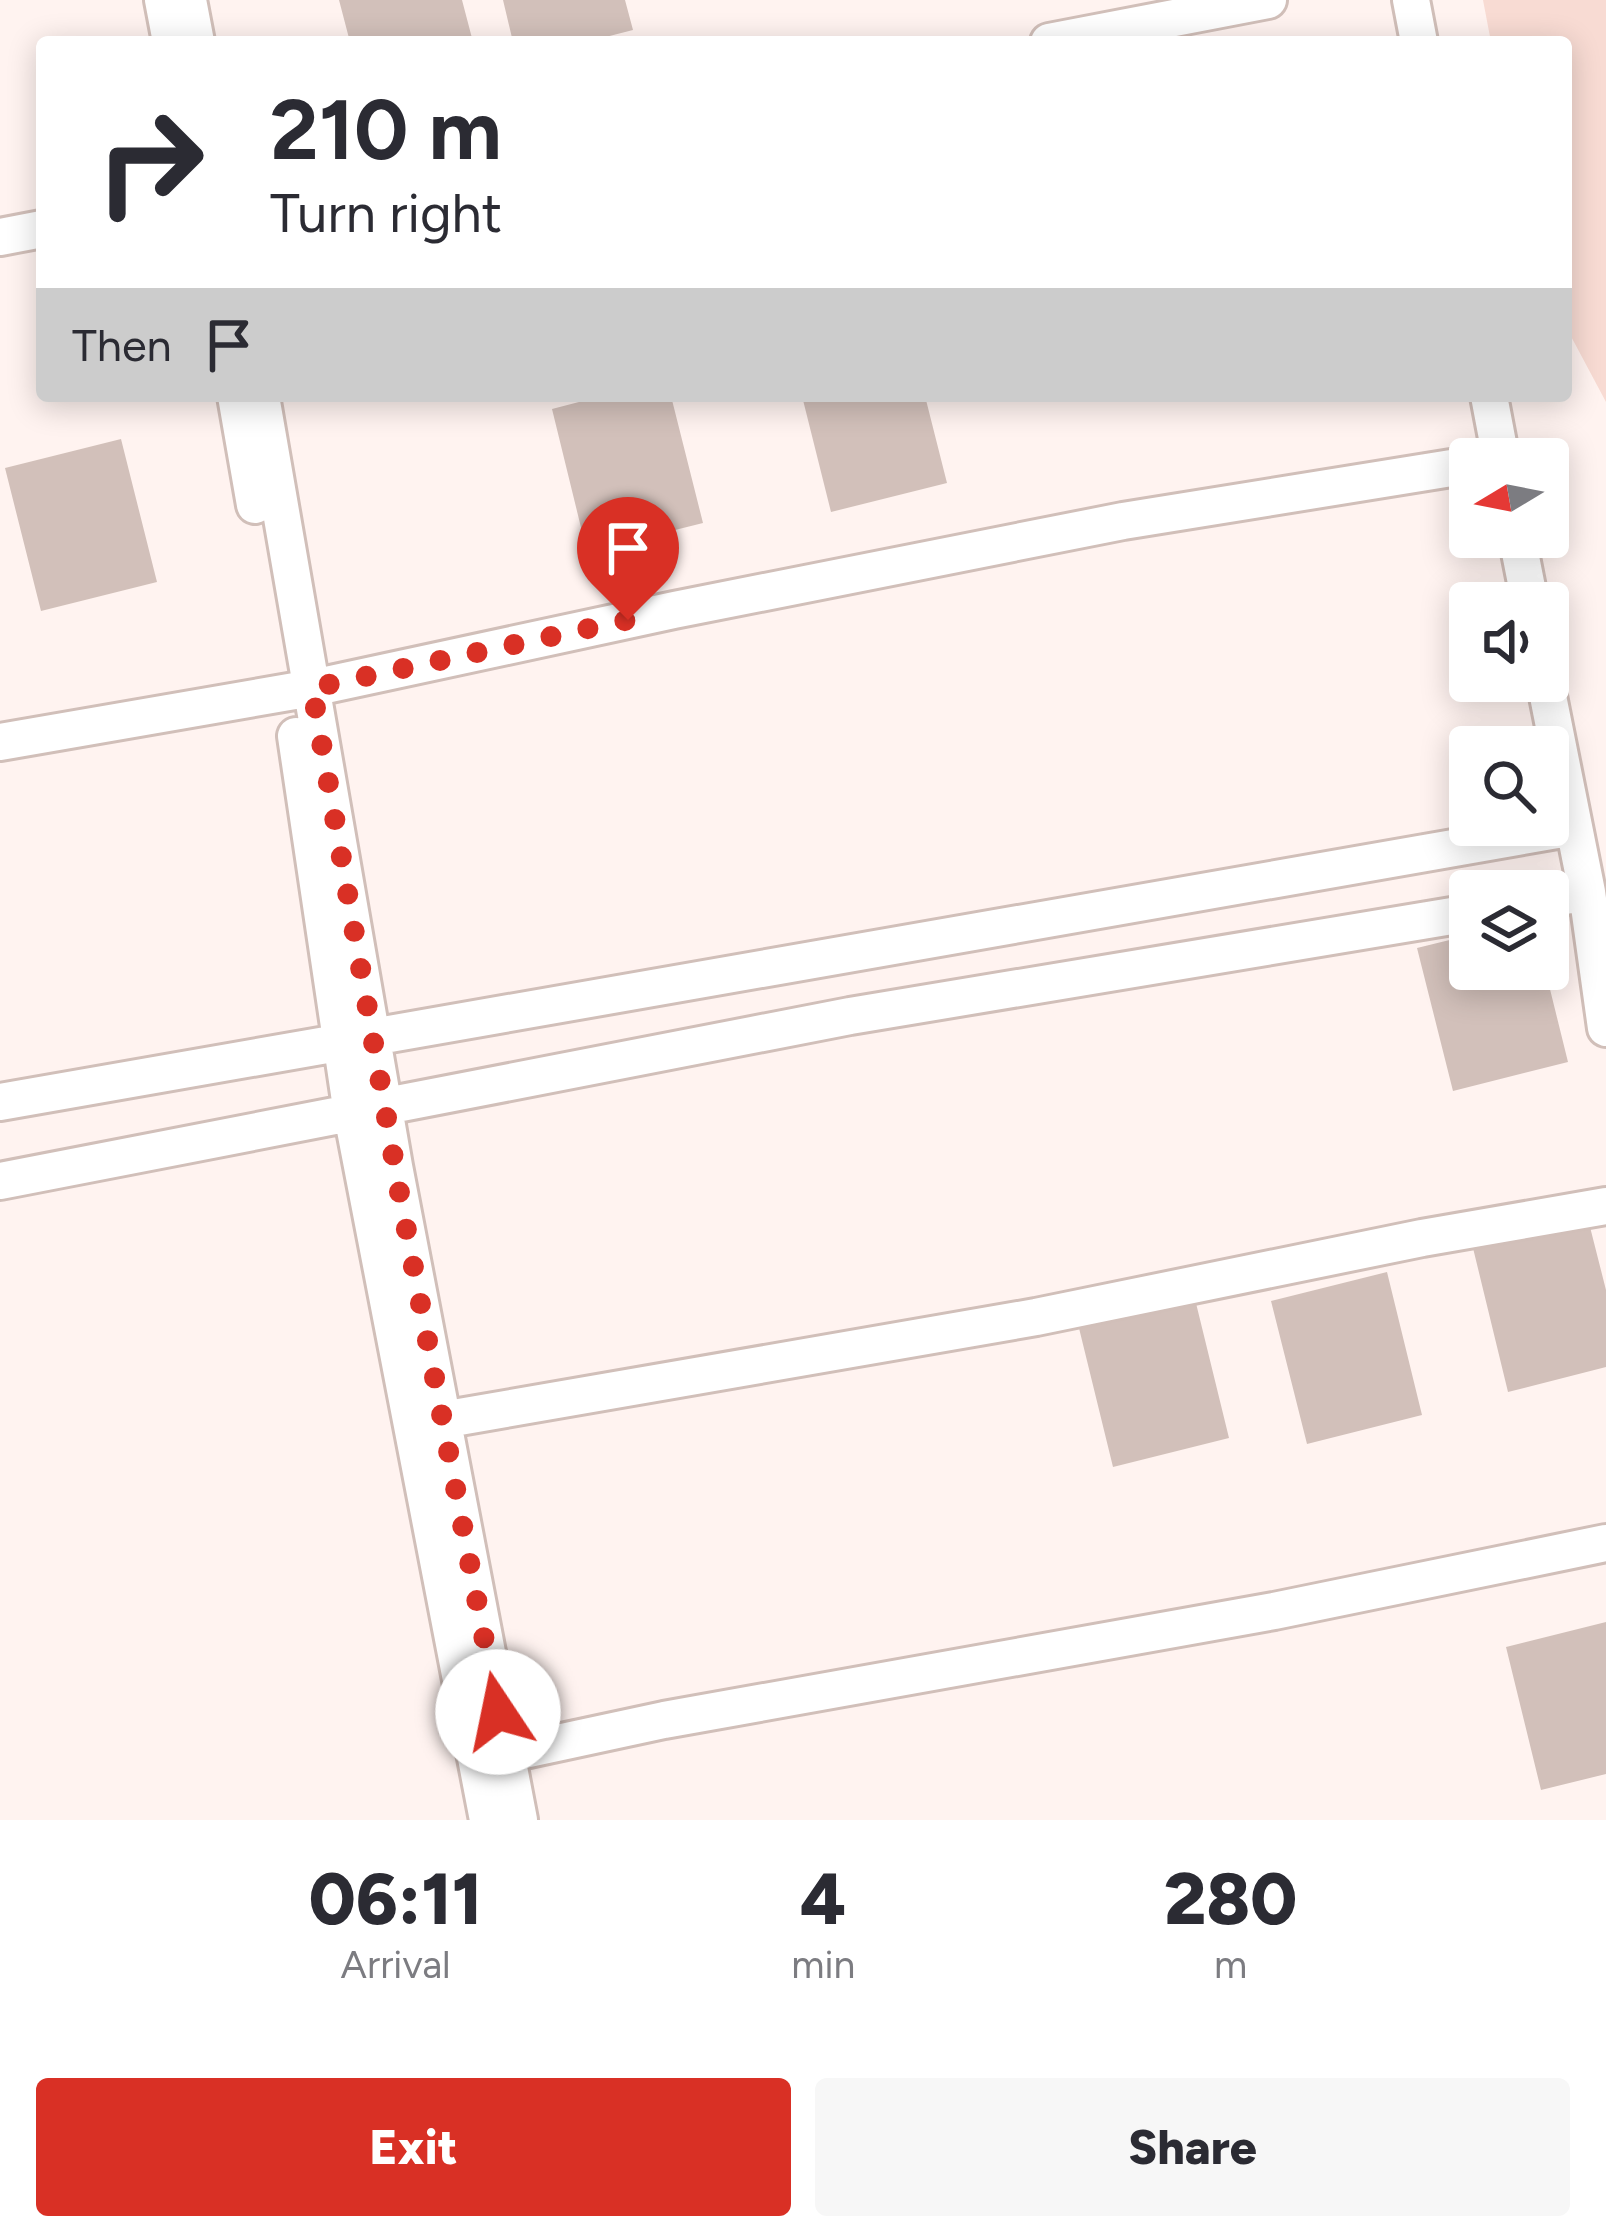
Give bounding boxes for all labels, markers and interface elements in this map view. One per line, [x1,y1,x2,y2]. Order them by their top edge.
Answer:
text: 210 m [270,79,502,180]
icon: right [72,84,228,240]
text: Turn right [270,181,502,246]
icon: arrive [196,312,262,378]
text: Then [72,318,172,372]
north arrow [1449,438,1569,558]
map controls [1449,438,1569,990]
pin [577,497,679,620]
icon: arrive [595,515,661,581]
button: sound [1449,582,1569,702]
button: search [1449,726,1569,846]
button: layers [1449,870,1569,990]
position arrow [435,1649,561,1775]
text: 06:11 [309,1856,483,1942]
text: 4 [800,1856,846,1942]
text: 280 [1164,1856,1297,1942]
text: Arrival [341,1941,451,1988]
text: min [791,1941,855,1988]
text: m [1214,1941,1247,1988]
button: Exit [36,2078,791,2216]
button: Share [815,2078,1570,2216]

